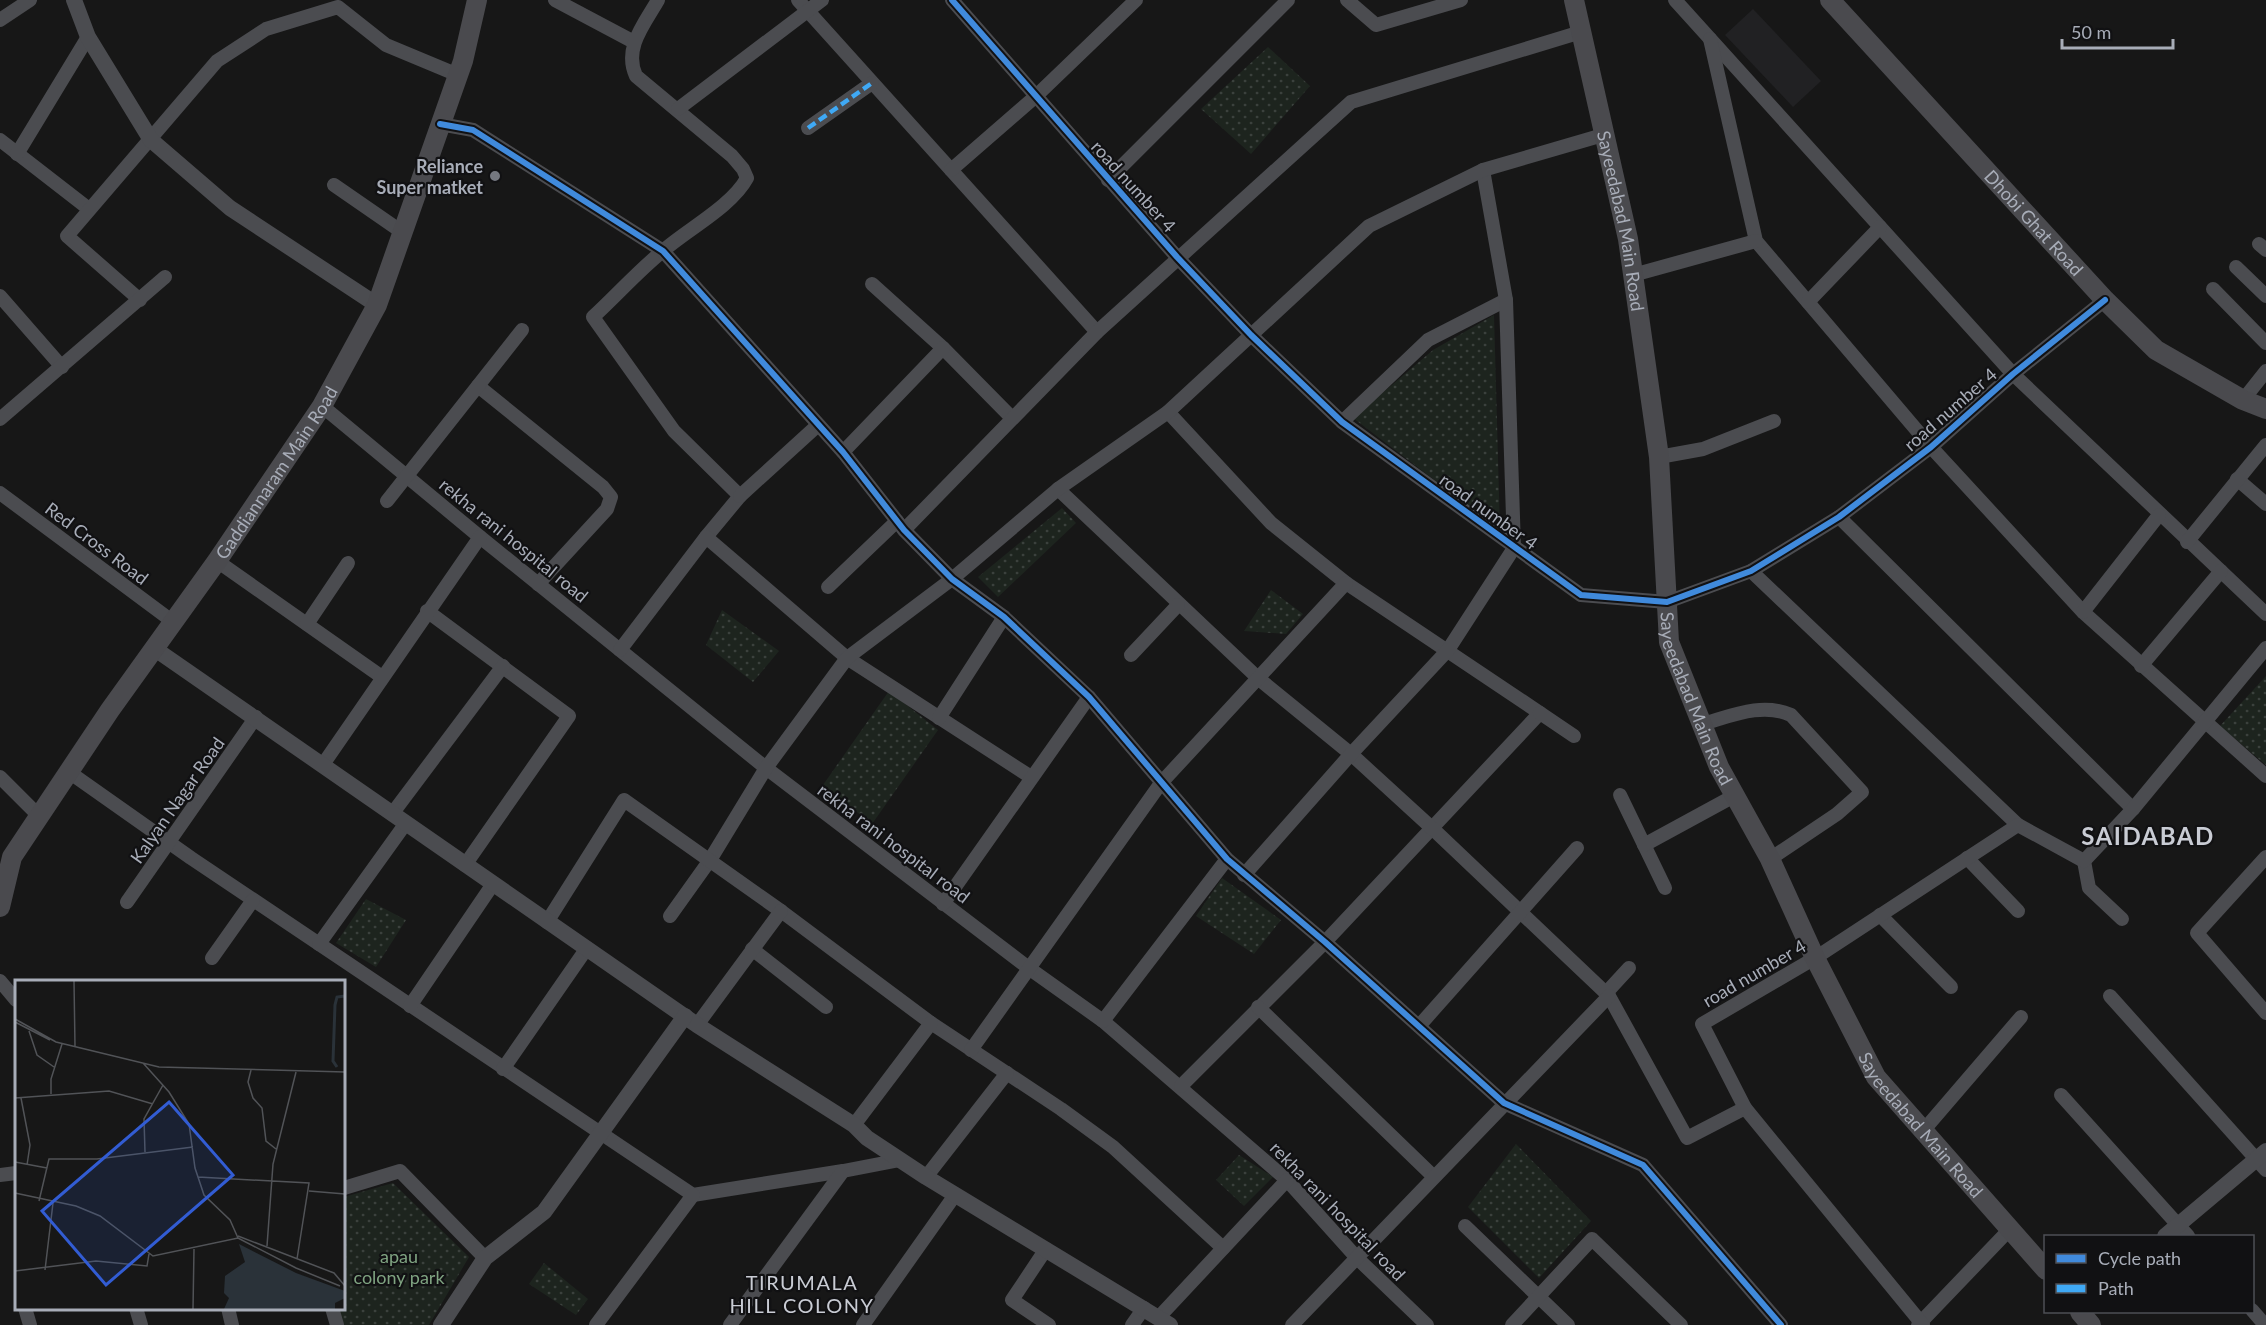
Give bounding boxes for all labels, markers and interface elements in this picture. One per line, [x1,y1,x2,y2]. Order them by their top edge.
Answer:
scale bar [2062,12,2173,50]
text: 50 m [2071,21,2111,43]
street label: Sayeedabad Main Road [1593,128,1649,313]
street label: road number 4 [1087,136,1181,236]
place label: Reliance Super matket [376,155,483,198]
street label: Dhobi Ghat Road [1980,165,2088,280]
marker: Reliance Super matket [488,169,502,183]
street label: road number 4 [1899,363,2001,455]
street label: Gaddiannaram Main Road [210,382,342,563]
street label: road number 4 [1436,468,1542,554]
street label: rekha rani hospital road [435,473,593,607]
street label: Red Cross Road [41,497,153,589]
street label: Sayeedabad Main Road [1656,611,1738,789]
street label: Kalyan Nagar Road [125,733,229,867]
street label: rekha rani hospital road [814,779,974,907]
district label: SAIDABAD [2081,821,2215,850]
street label: road number 4 [1698,935,1810,1011]
inset map [15,980,345,1310]
street label: Sayeedabad Main Road [1854,1048,1988,1202]
street label: rekha rani hospital road [1266,1137,1410,1285]
legend [2044,1235,2254,1313]
park label: apau colony park [353,1245,445,1288]
text: Cycle path [2098,1247,2181,1269]
district label: TIRUMALA HILL COLONY [730,1270,874,1317]
text: Path [2098,1277,2134,1299]

